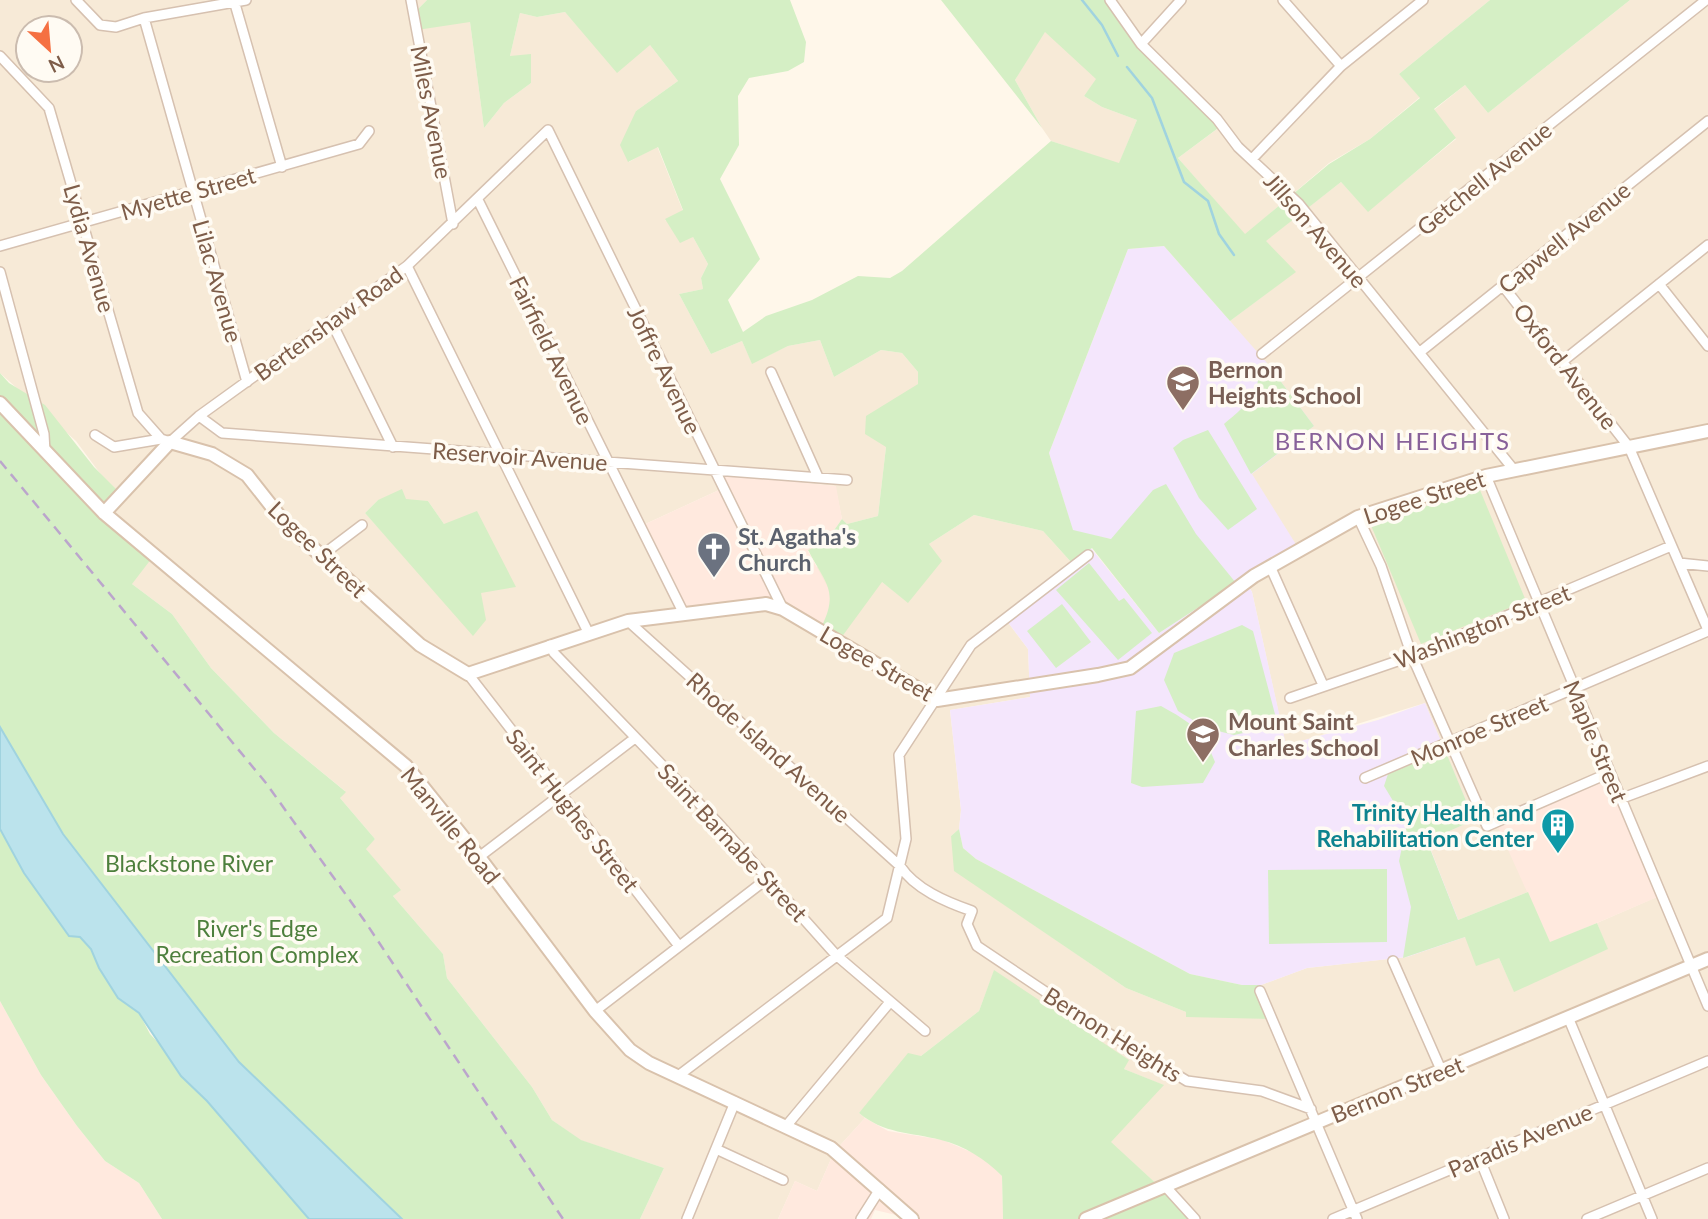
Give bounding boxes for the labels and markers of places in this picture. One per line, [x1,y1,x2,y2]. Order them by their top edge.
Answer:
place label: Bernon Heights School [1208,355,1361,409]
school or university icon: Bernon Heights School [1164,363,1202,412]
place label: St. Agatha's Church [738,522,856,576]
church icon: St. Agatha's Church [695,530,733,579]
place label: Mount Saint Charles School [1228,707,1379,761]
school or university icon: Mount Saint Charles School [1184,715,1222,764]
place label: Trinity Health and Rehabilitation Center [1317,798,1534,852]
building icon: Trinity Health and Rehabilitation Center [1539,806,1577,855]

